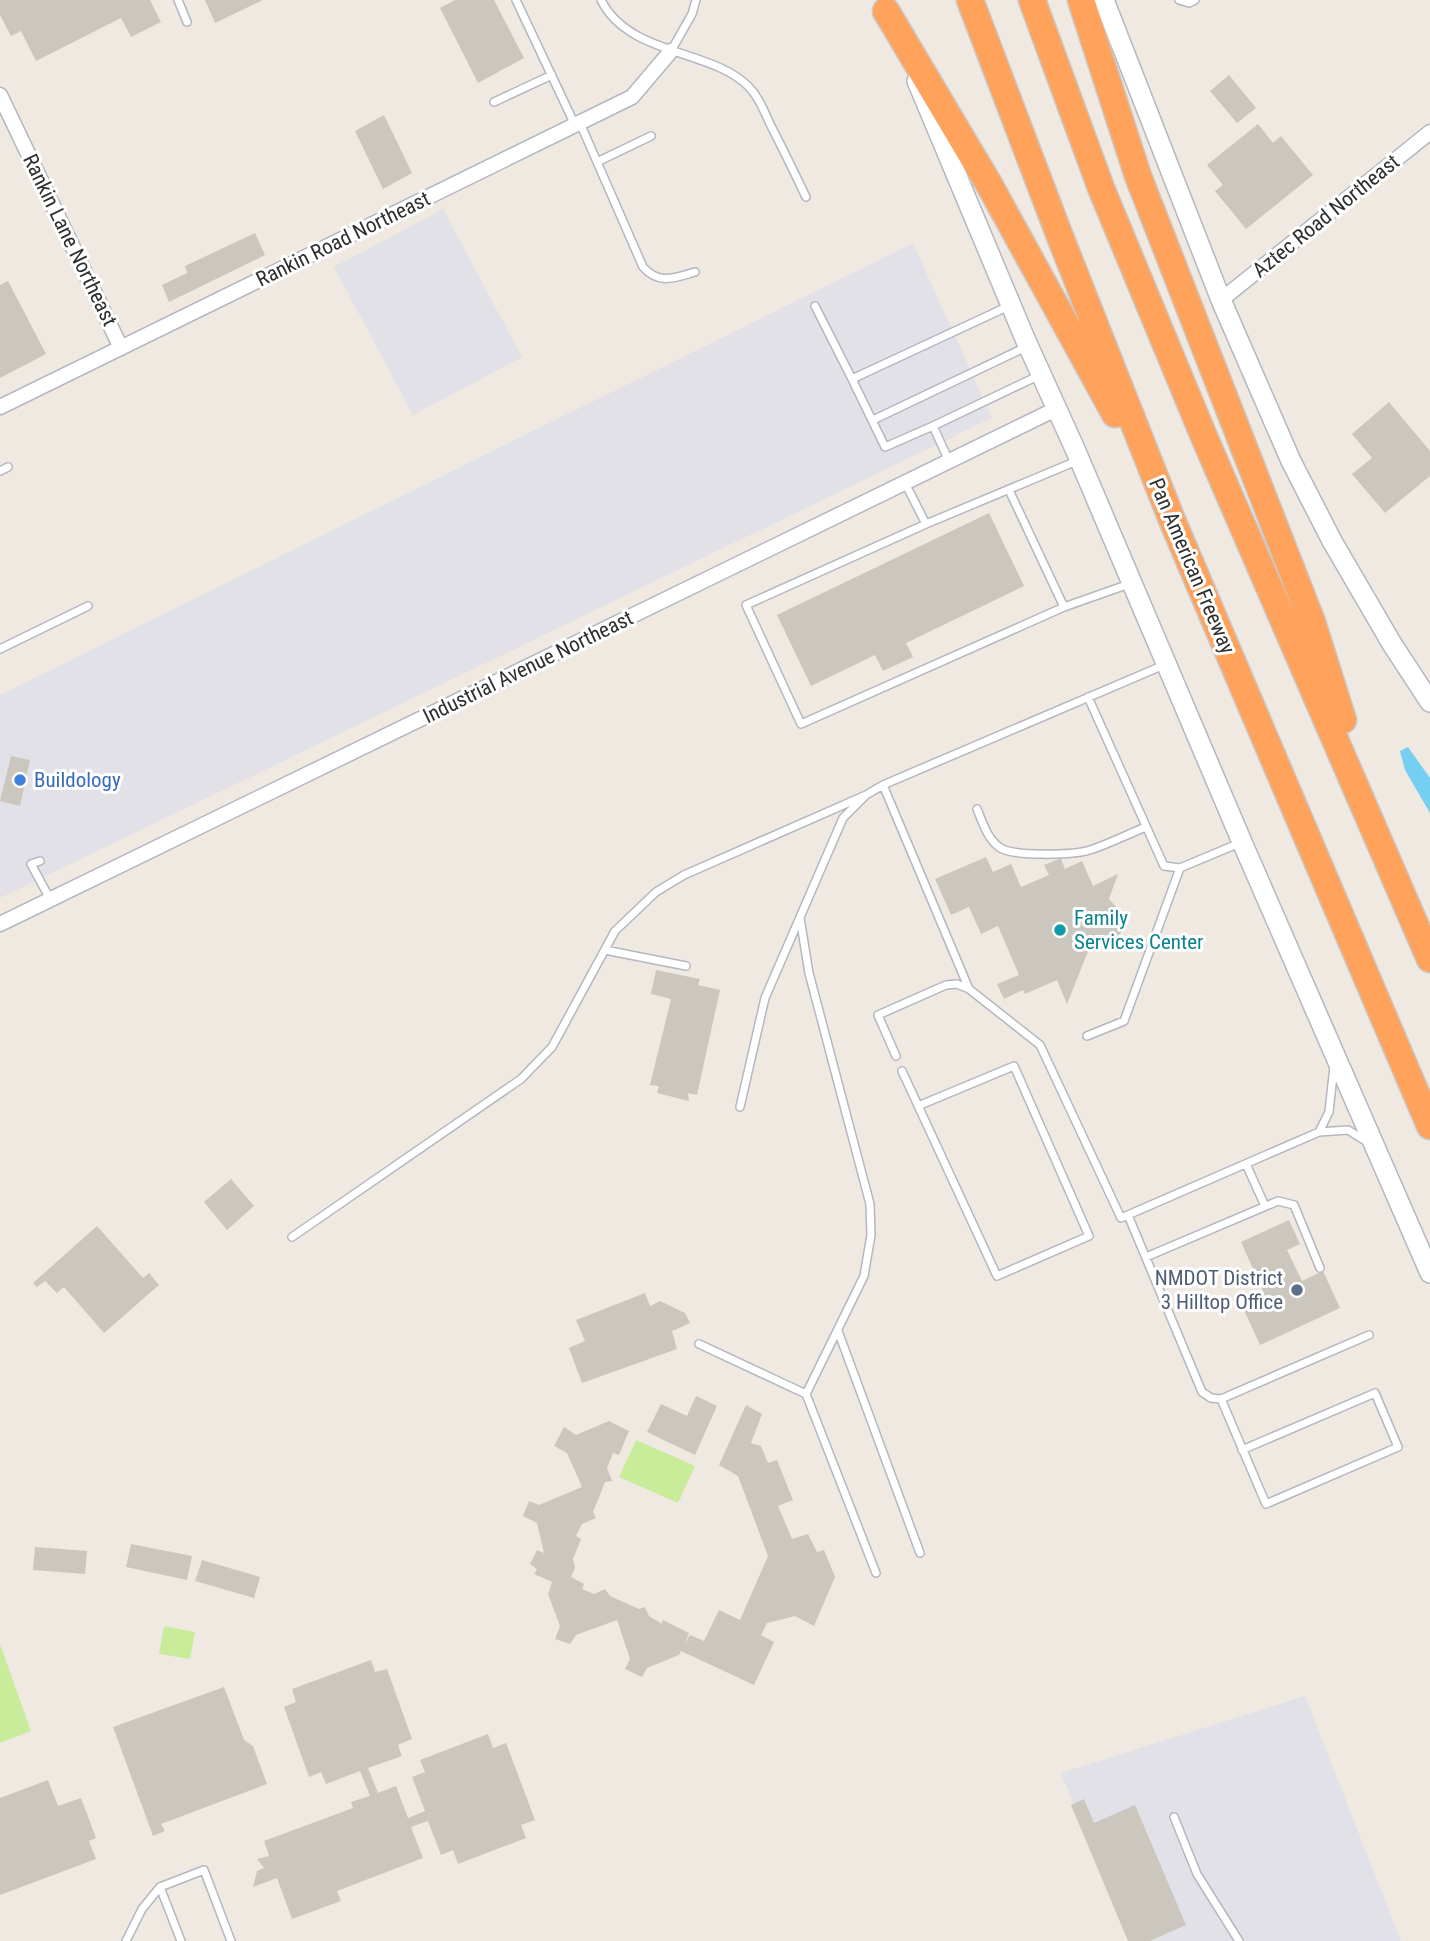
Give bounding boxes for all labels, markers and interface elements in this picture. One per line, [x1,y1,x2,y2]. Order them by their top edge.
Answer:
street label: Rankin Lane Northeast [18,150,122,330]
street label: Aztec Road Northeast [1248,150,1404,282]
street label: Rankin Road Northeast [252,187,434,291]
street label: Pan American Freeway [1144,475,1240,658]
street label: Industrial Avenue Northeast [419,606,637,728]
place label: Buildology [34,768,121,792]
marker: Buildology [12,772,28,788]
place label: Family Services Center [1074,906,1203,954]
marker: Family Services Center [1052,922,1068,938]
place label: NMDOT District 3 Hilltop Office [1155,1266,1283,1314]
marker: NMDOT District 3 Hilltop Office [1289,1282,1305,1298]

